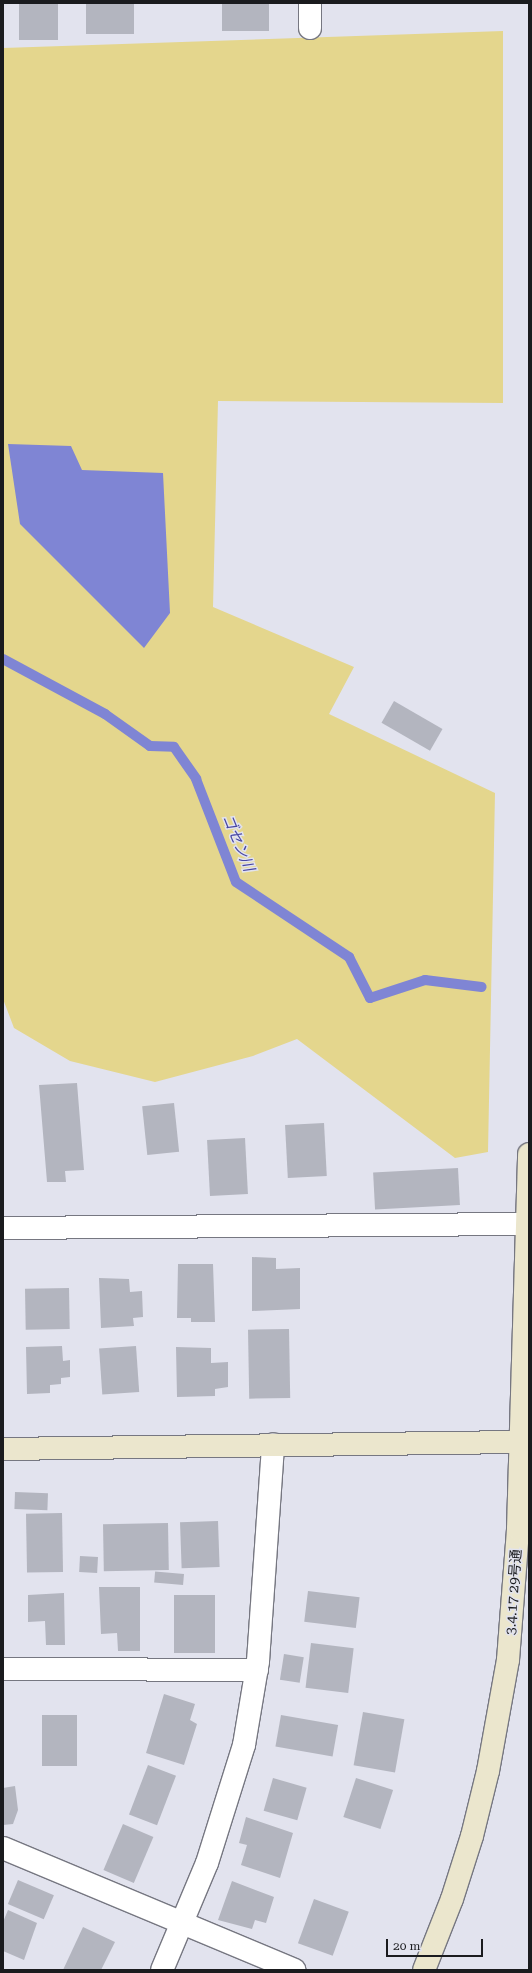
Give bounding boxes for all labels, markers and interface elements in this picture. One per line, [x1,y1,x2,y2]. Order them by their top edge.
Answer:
water label: ゴセン川 [218,812,258,874]
street label: 3.4.17 29号通 [502,1549,524,1635]
scale bar [388,1931,485,1957]
text: 20 m [393,1939,420,1953]

